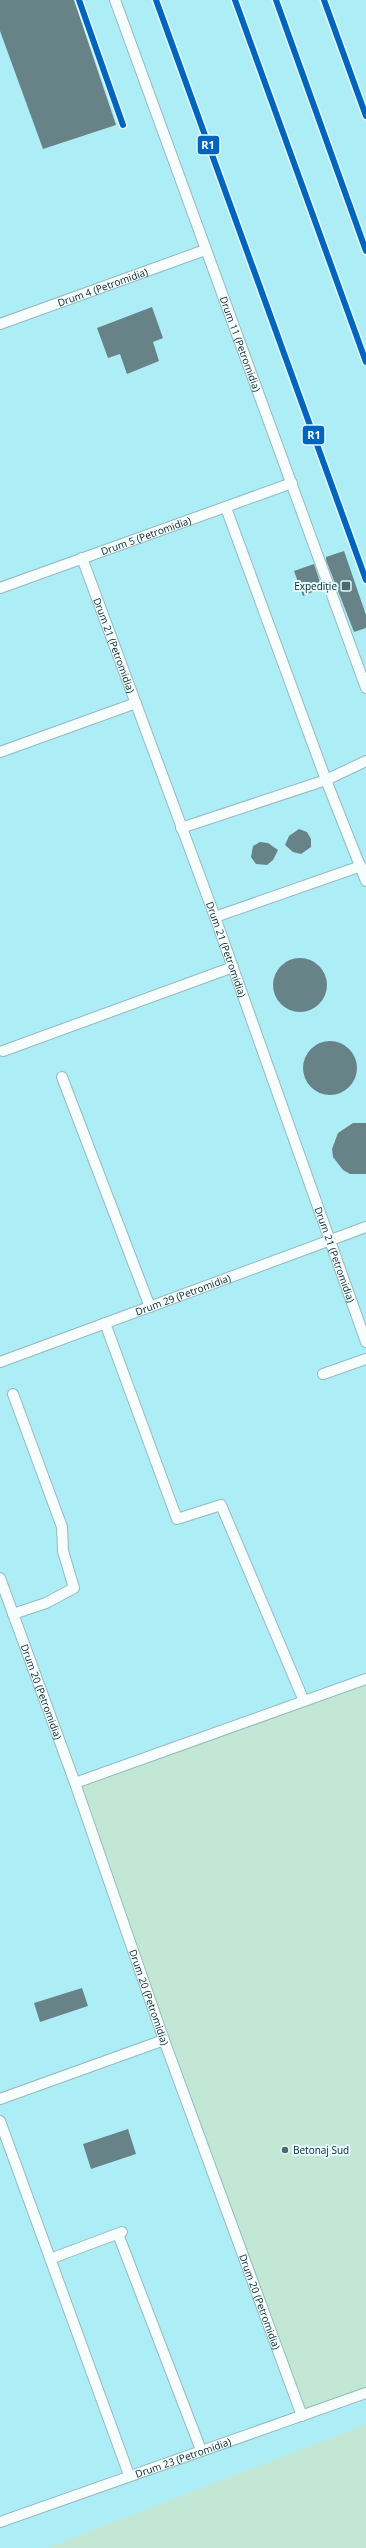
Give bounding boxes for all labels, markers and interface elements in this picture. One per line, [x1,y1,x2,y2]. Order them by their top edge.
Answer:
line badge: R1 [197,135,220,155]
text: R1 [201,137,215,152]
street label: Drum 4 (Petromidia) [55,264,150,310]
street label: Drum 11 (Petromidia) [217,294,264,394]
line badge: R1 [302,425,325,445]
text: R1 [307,427,321,442]
street label: Drum 5 (Petromidia) [99,513,193,558]
place label: Expediție [294,579,337,593]
marker: Expediție [340,580,352,592]
street label: Drum 21 (Petromidia) [90,596,138,695]
street label: Drum 21 (Petromidia) [203,899,250,999]
street label: Drum 21 (Petromidia) [311,1205,358,1304]
street label: Drum 29 (Petromidia) [133,1271,233,1319]
street label: Drum 20 (Petromidia) [18,1642,65,1741]
street label: Drum 20 (Petromidia) [126,1947,172,2047]
place label: Betonaj Sud [293,2143,349,2157]
marker: Betonaj Sud [280,2145,290,2155]
street label: Drum 20 (Petromidia) [236,2252,284,2351]
street label: Drum 23 (Petromidia) [133,2434,233,2481]

